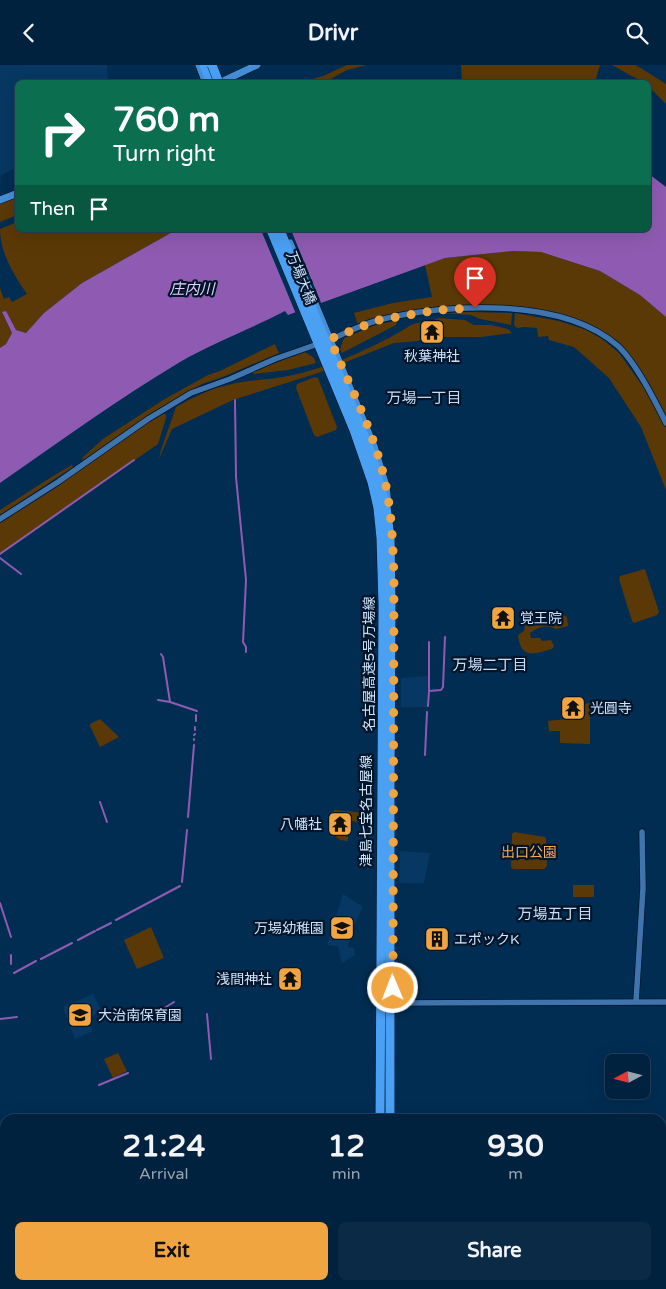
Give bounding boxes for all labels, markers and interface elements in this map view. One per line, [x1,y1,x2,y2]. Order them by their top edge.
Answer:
icon: back [15,19,43,47]
icon: search [623,19,651,47]
text: Drivr [308,20,358,46]
text: 760 m [113,99,220,141]
icon: right [30,100,95,165]
text: Turn right [113,141,215,167]
icon: arrive [85,195,113,223]
text: Then [30,198,75,220]
street label: 万場大橋 [283,249,319,307]
pin [454,257,496,308]
icon: arrive [461,264,489,292]
water label: 庄内川 [169,280,216,298]
temple icon: 秋葉神社 [419,319,445,345]
place label: 秋葉神社 [404,348,460,365]
district label: 万場一丁目 [386,389,462,407]
street label: 名古屋高速5号万場線 [361,597,378,731]
temple icon: 覚王院 [490,605,516,631]
place label: 覚王院 [520,610,562,627]
district label: 万場二丁目 [452,656,528,674]
temple icon: 光圓寺 [560,695,586,721]
place label: 光圓寺 [590,700,632,717]
street label: 津島七宝名古屋線 [358,755,375,867]
temple icon: 八幡社 [327,811,353,837]
place label: 八幡社 [280,816,322,833]
park label: 出口公園 [501,844,557,861]
district label: 万場五丁目 [517,905,593,923]
school or university icon: 万場幼稚園 [329,915,355,941]
place label: 万場幼稚園 [254,920,324,937]
building icon: エポックK [424,926,450,952]
place label: エポックK [454,931,519,948]
position arrow [366,961,418,1013]
temple icon: 浅間神社 [277,966,303,992]
place label: 浅間神社 [216,971,272,988]
school or university icon: 大治南保育園 [67,1002,93,1028]
place label: 大治南保育園 [98,1007,182,1024]
north arrow [605,1054,650,1099]
map controls [605,1054,650,1099]
text: 21:24 [122,1128,205,1165]
text: 12 [327,1128,365,1165]
text: 930 [487,1128,544,1165]
text: Arrival [139,1164,188,1184]
text: min [332,1164,361,1184]
text: m [508,1164,523,1184]
button: Exit [15,1222,328,1280]
button: Share [338,1222,651,1280]

